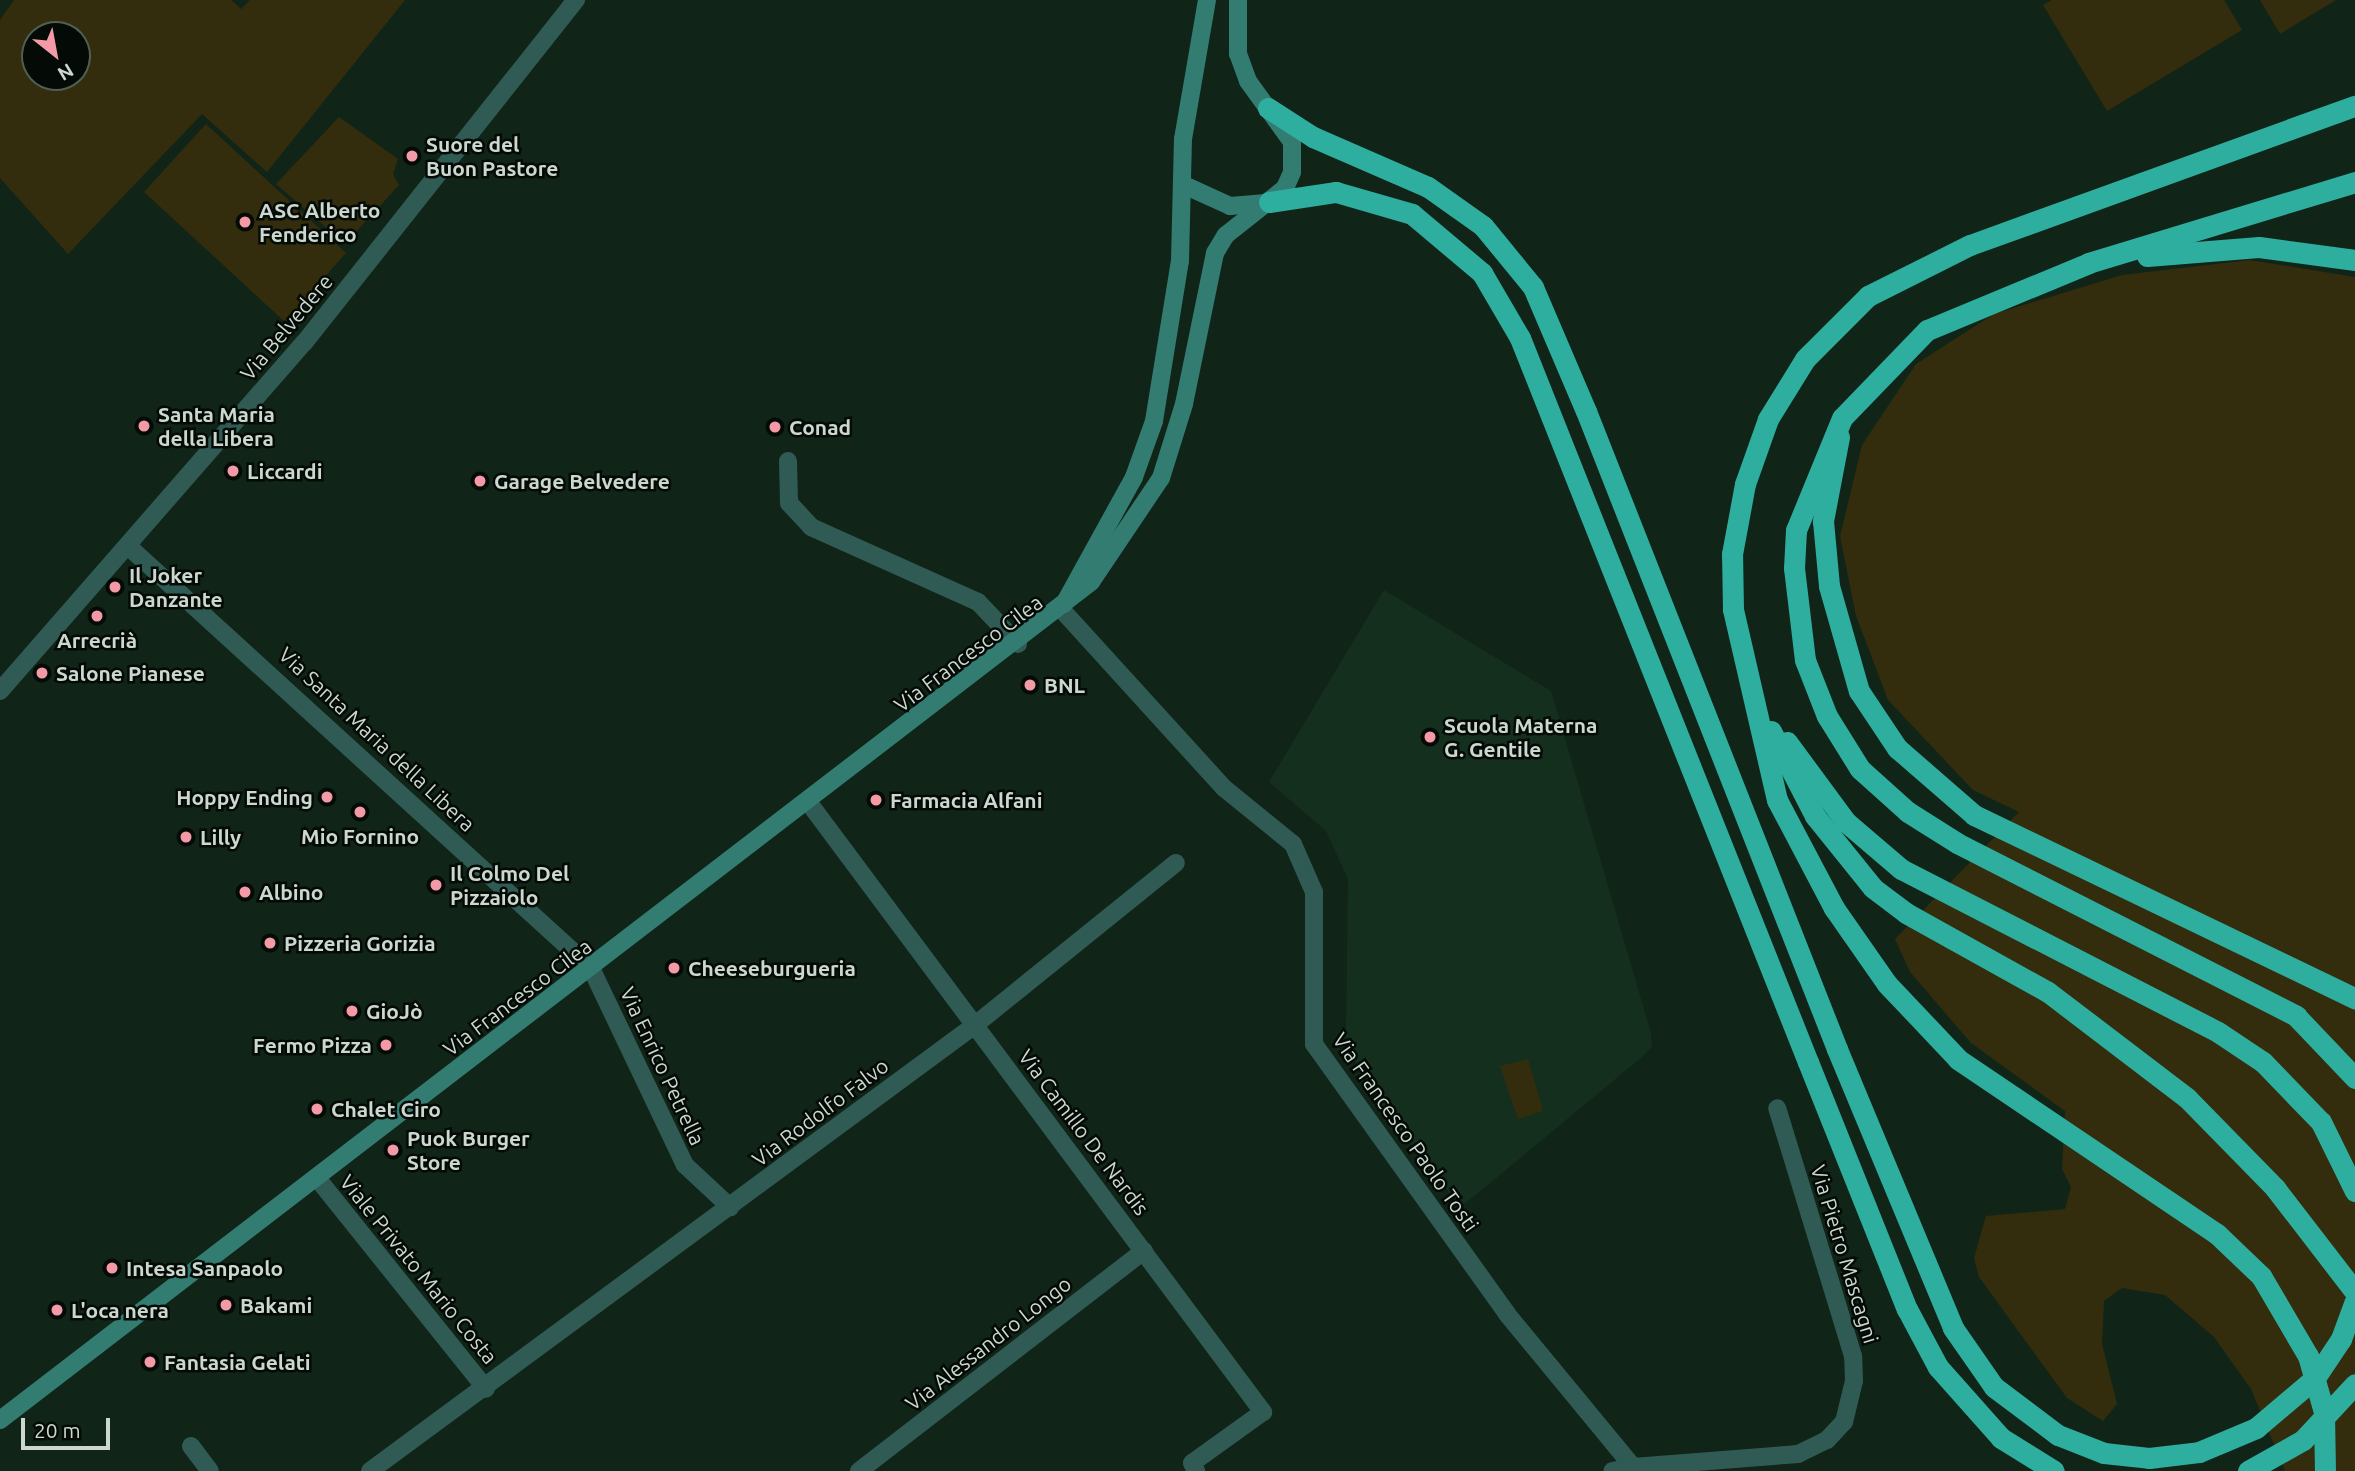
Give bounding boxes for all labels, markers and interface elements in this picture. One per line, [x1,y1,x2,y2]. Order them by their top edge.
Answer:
north arrow [21,21,91,91]
text: N [54,59,78,85]
place label: Suore del Buon Pastore [426,131,558,181]
marker: Suore del Buon Pastore [404,148,420,164]
place label: ASC Alberto Fenderico [259,197,380,247]
marker: ASC Alberto Fenderico [237,214,253,230]
street label: Via Belvedere [234,269,338,385]
place label: Santa Maria della Libera [158,401,275,451]
place label: Conad [789,414,851,440]
marker: Santa Maria della Libera [136,418,152,434]
marker: Conad [767,419,783,435]
place label: Liccardi [247,458,322,484]
marker: Liccardi [225,463,241,479]
place label: Garage Belvedere [494,468,670,494]
marker: Garage Belvedere [472,473,488,489]
place label: Il Joker Danzante [129,562,223,612]
marker: Il Joker Danzante [107,579,123,595]
street label: Via Francesco Cilea [889,589,1047,717]
marker: Arrecrià [89,608,105,624]
place label: Arrecrià [57,627,137,653]
street label: Via Santa Maria della Libera [274,641,480,837]
place label: Salone Pianese [56,660,205,686]
marker: Salone Pianese [34,665,50,681]
place label: BNL [1044,672,1085,698]
marker: BNL [1022,677,1038,693]
place label: Scuola Materna G. Gentile [1444,712,1597,762]
marker: Scuola Materna G. Gentile [1422,729,1438,745]
place label: Hoppy Ending [176,784,313,810]
place label: Farmacia Alfani [890,787,1042,813]
marker: Hoppy Ending [319,789,335,805]
marker: Farmacia Alfani [868,792,884,808]
marker: Mio Fornino [352,804,368,820]
place label: Mio Fornino [301,823,419,849]
place label: Lilly [200,824,241,850]
marker: Lilly [178,829,194,845]
place label: Il Colmo Del Pizzaiolo [450,860,569,910]
marker: Il Colmo Del Pizzaiolo [428,877,444,893]
place label: Albino [259,879,323,905]
marker: Albino [237,884,253,900]
place label: Pizzeria Gorizia [284,930,436,956]
street label: Via Francesco Cilea [438,933,596,1061]
marker: Pizzeria Gorizia [262,935,278,951]
place label: Cheeseburgueria [688,955,856,981]
marker: Cheeseburgueria [666,960,682,976]
street label: Via Enrico Petrella [615,983,711,1149]
place label: GioJò [366,998,423,1024]
marker: GioJò [344,1003,360,1019]
street label: Via Francesco Paolo Tosti [1328,1028,1484,1236]
place label: Fermo Pizza [253,1032,372,1058]
marker: Fermo Pizza [378,1037,394,1053]
street label: Via Camillo De Nardis [1013,1044,1155,1220]
street label: Via Rodolfo Falvo [747,1053,893,1171]
place label: Chalet Ciro [331,1096,441,1122]
marker: Chalet Ciro [309,1101,325,1117]
place label: Puok Burger Store [407,1125,530,1175]
marker: Puok Burger Store [385,1142,401,1158]
street label: Via Pietro Mascagni [1806,1162,1884,1346]
street label: Viale Privato Mario Costa [335,1169,503,1369]
place label: Intesa Sanpaolo [126,1255,283,1281]
marker: Intesa Sanpaolo [104,1260,120,1276]
street label: Via Alessandro Longo [900,1271,1076,1415]
place label: Bakami [240,1292,312,1318]
place label: L'oca nera [71,1297,169,1323]
marker: Bakami [218,1297,234,1313]
marker: L'oca nera [49,1302,65,1318]
place label: Fantasia Gelati [164,1349,311,1375]
marker: Fantasia Gelati [142,1354,158,1370]
scale bar [24,1404,114,1448]
text: 20 m [34,1418,81,1442]

